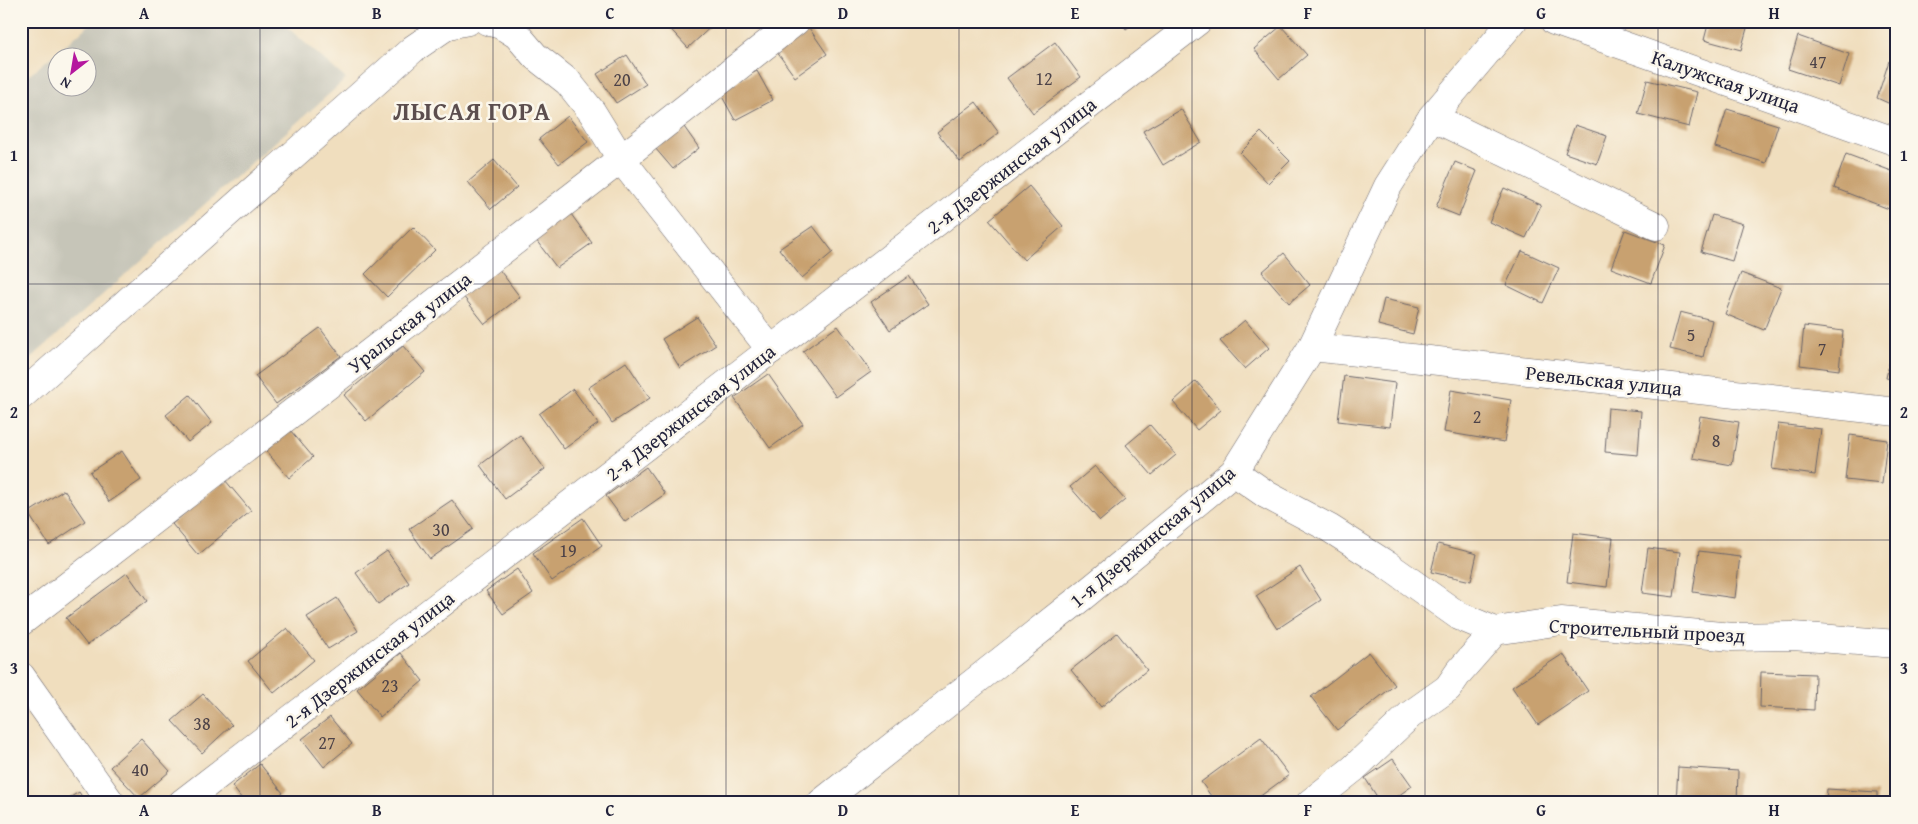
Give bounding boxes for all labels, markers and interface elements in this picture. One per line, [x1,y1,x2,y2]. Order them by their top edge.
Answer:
text: A [139,1,150,25]
text: B [372,1,382,25]
text: C [605,1,615,25]
text: D [838,1,848,25]
text: E [1071,1,1080,25]
text: F [1304,1,1312,25]
text: G [1536,1,1546,25]
text: H [1768,1,1780,25]
street label: Калужская улица [1648,42,1804,120]
north arrow [48,48,98,98]
house number: 47 [1809,48,1827,75]
house number: 12 [1035,65,1053,92]
house number: 20 [613,66,631,93]
text: N [56,72,74,94]
street label: 2-я Дзержинская улица [920,89,1102,241]
district label: ЛЫСАЯ ГОРА [393,93,551,129]
text: 1 [10,143,18,167]
text: 1 [1900,143,1908,167]
street label: Уральская улица [341,264,478,380]
house number: 5 [1687,321,1695,348]
house number: 7 [1818,335,1826,362]
street label: 2-я Дзержинская улица [599,336,781,488]
street label: Ревельская улица [1524,357,1684,403]
text: 2 [10,400,18,424]
text: 2 [1900,400,1908,424]
house number: 2 [1473,403,1481,430]
house number: 8 [1712,427,1720,454]
street label: 1-я Дзержинская улица [1063,458,1241,614]
house number: 30 [432,516,450,543]
house number: 19 [559,537,577,564]
street label: 2-я Дзержинская улица [278,583,460,735]
street label: Строительный проезд [1548,610,1746,650]
text: 3 [10,656,18,680]
text: 3 [1900,656,1908,680]
house number: 23 [381,672,399,699]
house number: 38 [193,710,211,737]
house number: 27 [318,729,336,756]
house number: 40 [131,756,149,783]
text: A [139,798,150,822]
text: B [372,798,382,822]
text: C [605,798,615,822]
text: D [838,798,848,822]
text: E [1071,798,1080,822]
text: F [1304,798,1312,822]
text: G [1536,798,1546,822]
text: H [1768,798,1780,822]

